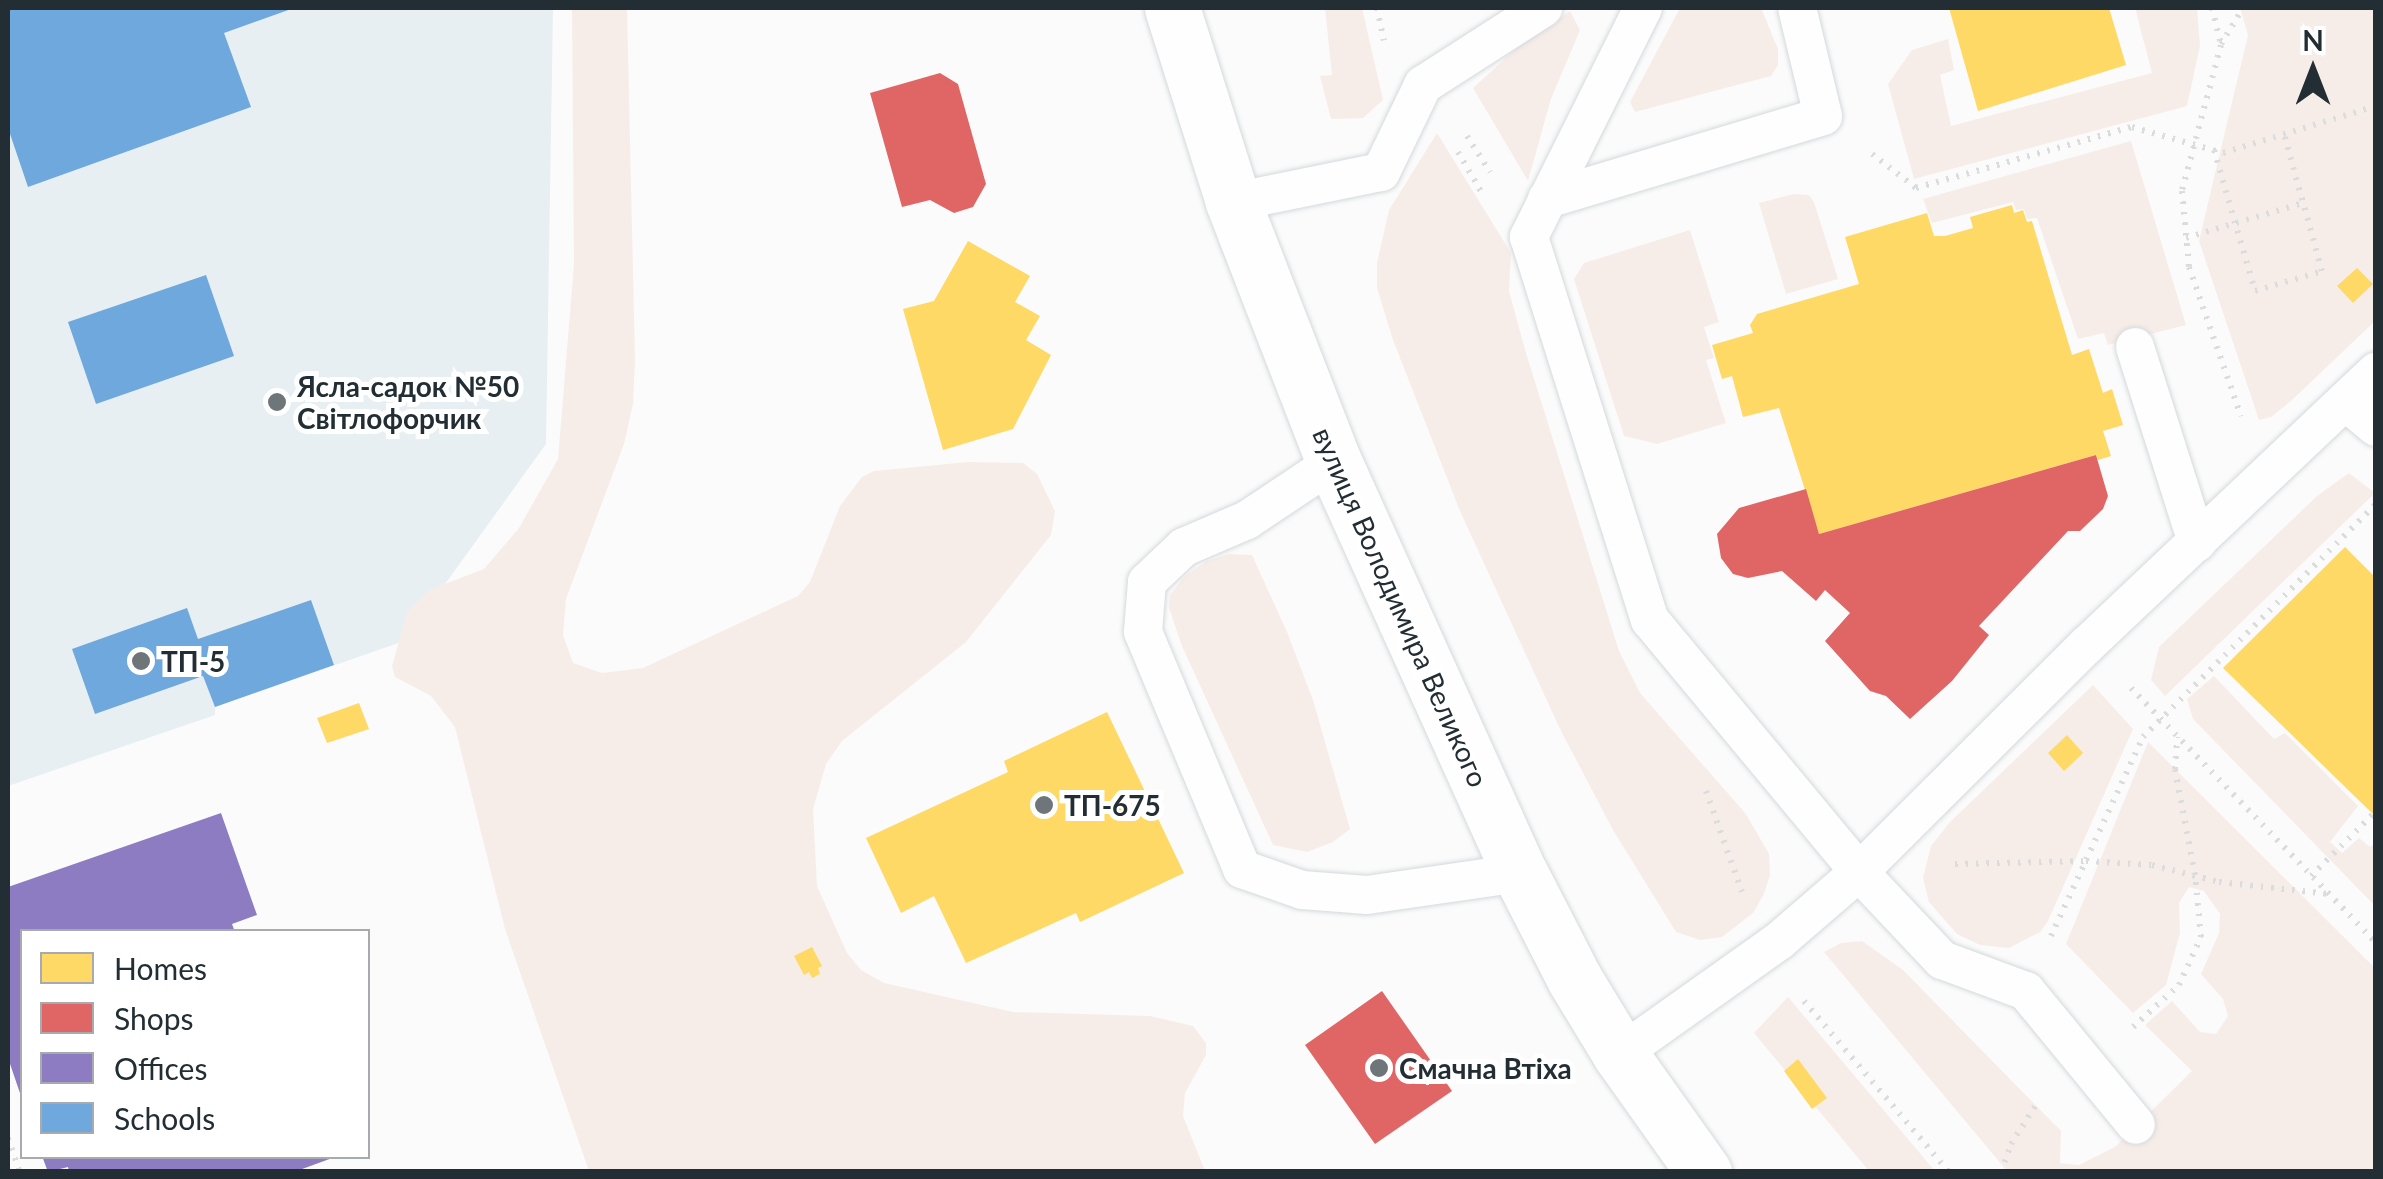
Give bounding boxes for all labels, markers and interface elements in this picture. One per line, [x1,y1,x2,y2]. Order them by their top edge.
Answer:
north arrow [2263,20,2363,120]
text: N [2302,23,2324,57]
place label: Ясла-садок №50 Світлофорчик [297,369,519,435]
marker: Ясла-садок №50 Світлофорчик [266,391,288,413]
street label: вулиця Володимира Великого [1306,422,1496,792]
place label: ТП-5 [161,644,225,678]
marker: ТП-5 [130,650,152,672]
place label: ТП-675 [1064,788,1161,822]
marker: ТП-675 [1033,794,1055,816]
legend [20,929,370,1159]
text: Homes [114,950,207,986]
text: Shops [114,1000,194,1036]
text: Offices [114,1050,207,1086]
place label: Смачна Втіха [1399,1051,1572,1085]
marker: Смачна Втіха [1368,1057,1390,1079]
text: Schools [114,1100,215,1136]

